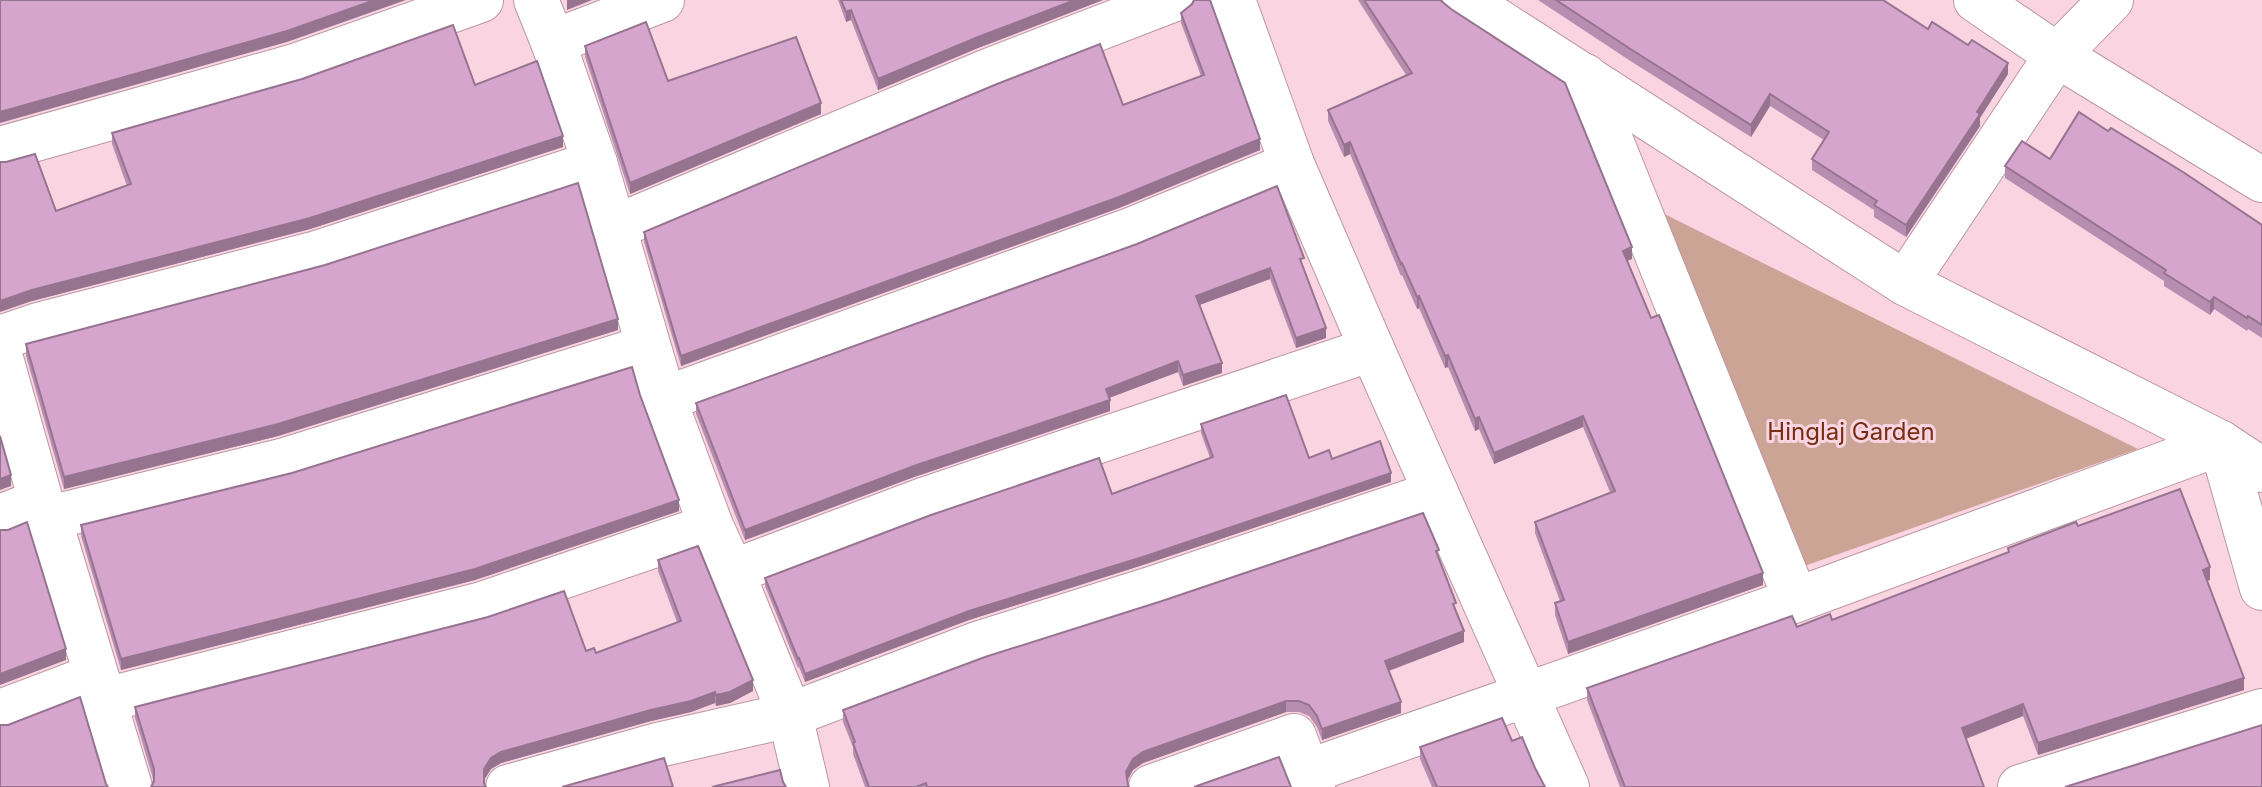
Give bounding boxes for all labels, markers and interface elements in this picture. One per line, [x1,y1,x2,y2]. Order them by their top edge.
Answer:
park label: Hinglaj Garden [1767,417,1935,446]

